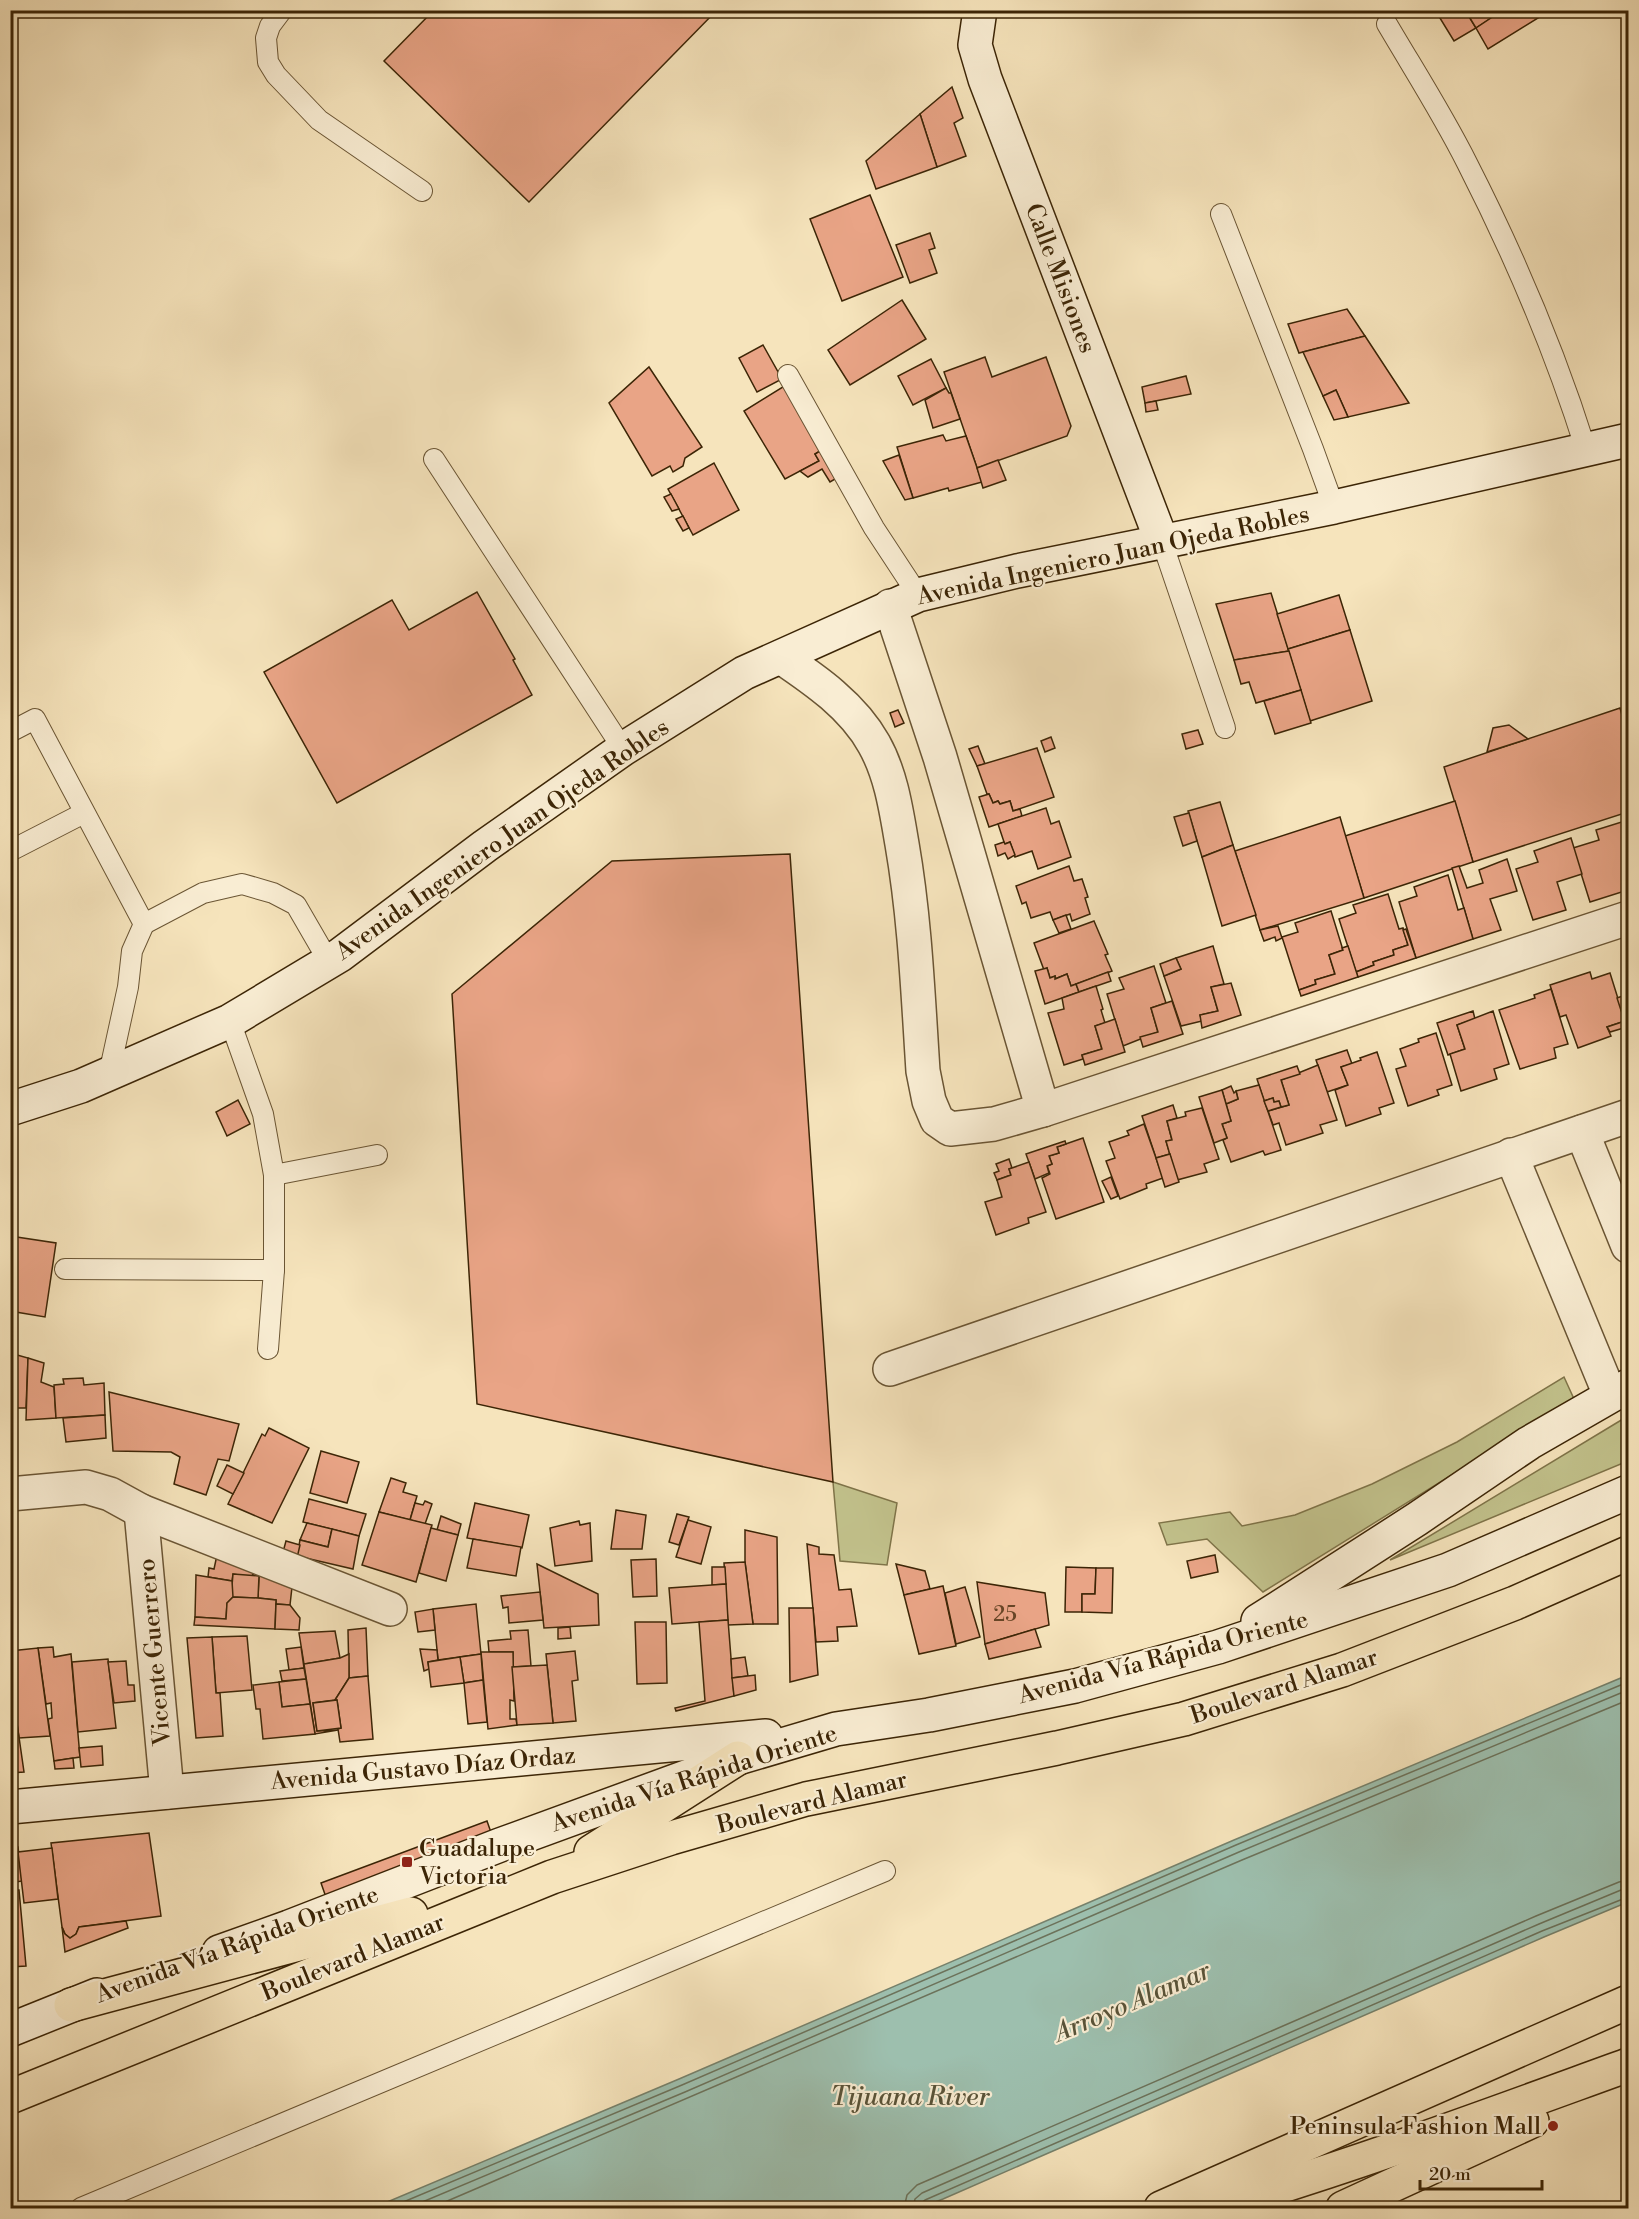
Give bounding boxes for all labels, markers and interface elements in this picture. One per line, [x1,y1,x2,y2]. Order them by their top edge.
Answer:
street label: Calle Misiones [1018,199,1102,357]
street label: Avenida Ingeniero Juan Ojeda Robles [913,500,1312,613]
street label: Avenida Ingeniero Juan Ojeda Robles [329,713,675,968]
street label: Vicente Guerrero [132,1557,178,1748]
house number: 25 [993,1602,1017,1628]
street label: Avenida Vía Rápida Oriente [1014,1605,1312,1711]
street label: Boulevard Alamar [1186,1643,1382,1732]
street label: Avenida Vía Rápida Oriente [547,1718,841,1840]
street label: Avenida Gustavo Díaz Ordaz [268,1741,577,1797]
street label: Boulevard Alamar [713,1765,911,1841]
place label: Guadalupe Victoria [418,1834,535,1892]
marker: Guadalupe Victoria [400,1855,414,1869]
street label: Avenida Vía Rápida Oriente [91,1880,383,2011]
street label: Boulevard Alamar [256,1907,449,2009]
water label: Arroyo Alamar [1047,1954,1216,2050]
water label: Tijuana River [830,2081,990,2113]
place label: Peninsula Fashion Mall [1290,2112,1541,2142]
marker: Peninsula Fashion Mall [1546,2119,1560,2133]
scale bar [1420,2153,1542,2191]
text: 20 m [1429,2163,1471,2186]

